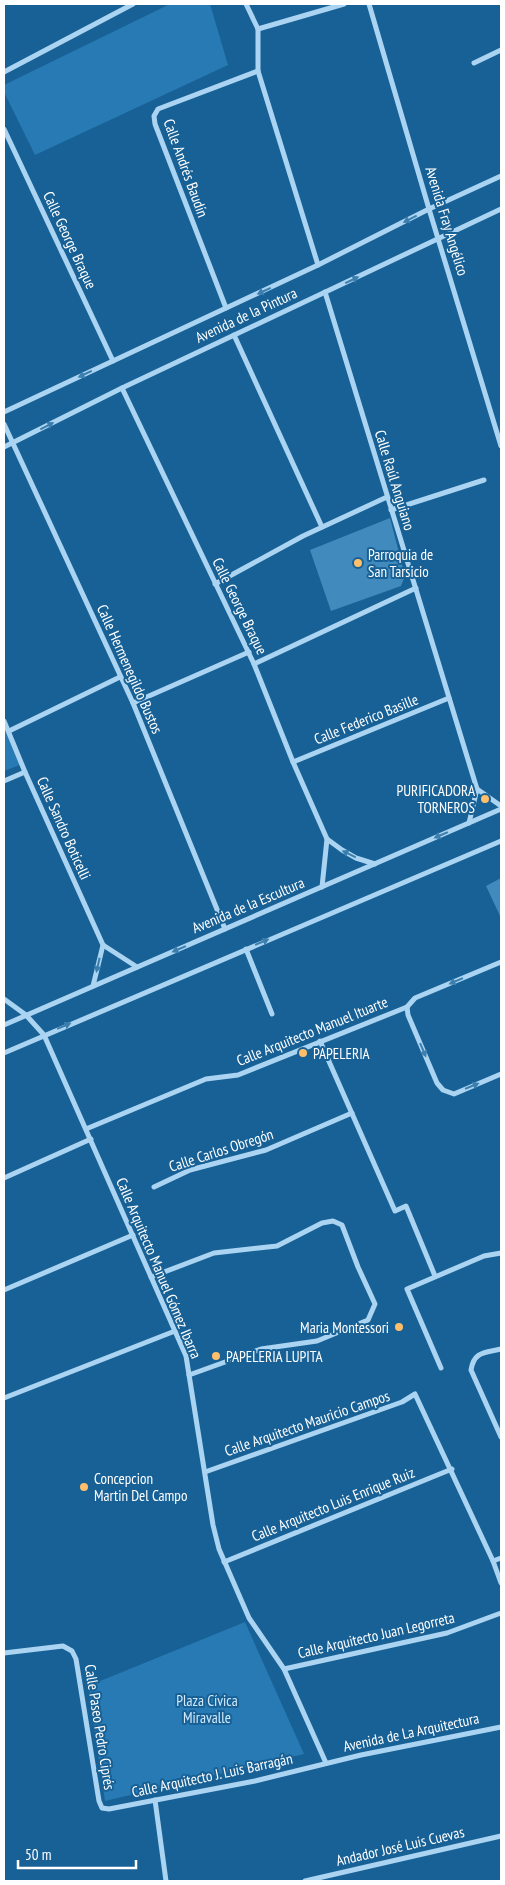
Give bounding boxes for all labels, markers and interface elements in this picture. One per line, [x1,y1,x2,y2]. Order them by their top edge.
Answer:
street label: Calle Andrés Baudín [159,116,213,220]
street label: Avenida Fray Angélico [421,164,473,278]
street label: Calle George Braque [39,188,101,292]
one-way arrow [402,215,417,223]
one-way arrow [345,275,359,283]
street label: Avenida de la Pintura [192,283,300,347]
one-way arrow [257,287,271,295]
one-way arrow [78,370,92,378]
one-way arrow [40,422,55,430]
street label: Calle Raúl Anguiano [371,427,419,533]
place label: Parroquia de San Tarsicio [368,545,433,581]
street label: Calle George Braque [208,555,272,657]
marker: Parroquia de San Tarsicio [352,557,364,569]
street label: Calle Hermenegildo Bustos [93,601,167,737]
street label: Calle Federico Basille [311,689,421,749]
street label: Calle Sandro Boticelli [33,774,95,882]
place label: PURIFICADORA TORNEROS [396,781,476,817]
marker: PURIFICADORA TORNEROS [479,793,491,805]
one-way arrow [433,832,448,840]
one-way arrow [342,850,357,858]
street label: Avenida de la Escultura [189,873,307,937]
one-way arrow [255,938,270,946]
one-way arrow [172,945,186,953]
one-way arrow [94,958,102,973]
one-way arrow [448,977,463,985]
street label: Calle Arquitecto Manuel Ituarte [234,992,390,1070]
one-way arrow [57,1022,72,1030]
one-way arrow [419,1043,427,1057]
place label: PAPELERIA [313,1044,371,1063]
marker: PAPELERIA [297,1047,309,1059]
one-way arrow [465,1082,480,1090]
street label: Calle Carlos Obregón [166,1124,276,1176]
street label: Calle Arquitecto Manuel Gómez Ibarra [112,1175,206,1361]
place label: Maria Montessori [300,1318,389,1337]
marker: Maria Montessori [393,1321,405,1333]
place label: PAPELERIA LUPITA [226,1347,324,1366]
marker: PAPELERIA LUPITA [210,1350,222,1362]
street label: Calle Arquitecto Mauricio Campos [222,1386,392,1460]
street label: Calle Arquitecto Luis Enrique Ruiz [249,1463,417,1545]
place label: Concepcion Martin Del Campo [94,1469,187,1505]
marker: Concepcion Martin Del Campo [78,1481,90,1493]
street label: Calle Arquitecto Juan Legorreta [296,1608,456,1662]
street label: Calle Paseo Pedro Ciprés [81,1663,119,1791]
park label: Plaza Cívica Miravalle [176,1691,238,1727]
street label: Avenida de La Arquitectura [341,1708,481,1756]
street label: Calle Arquitecto J. Luis Barragán [130,1749,294,1801]
street label: Andador José Luis Cuevas [334,1822,466,1870]
scale bar [18,1838,135,1870]
text: 50 m [25,1845,51,1864]

